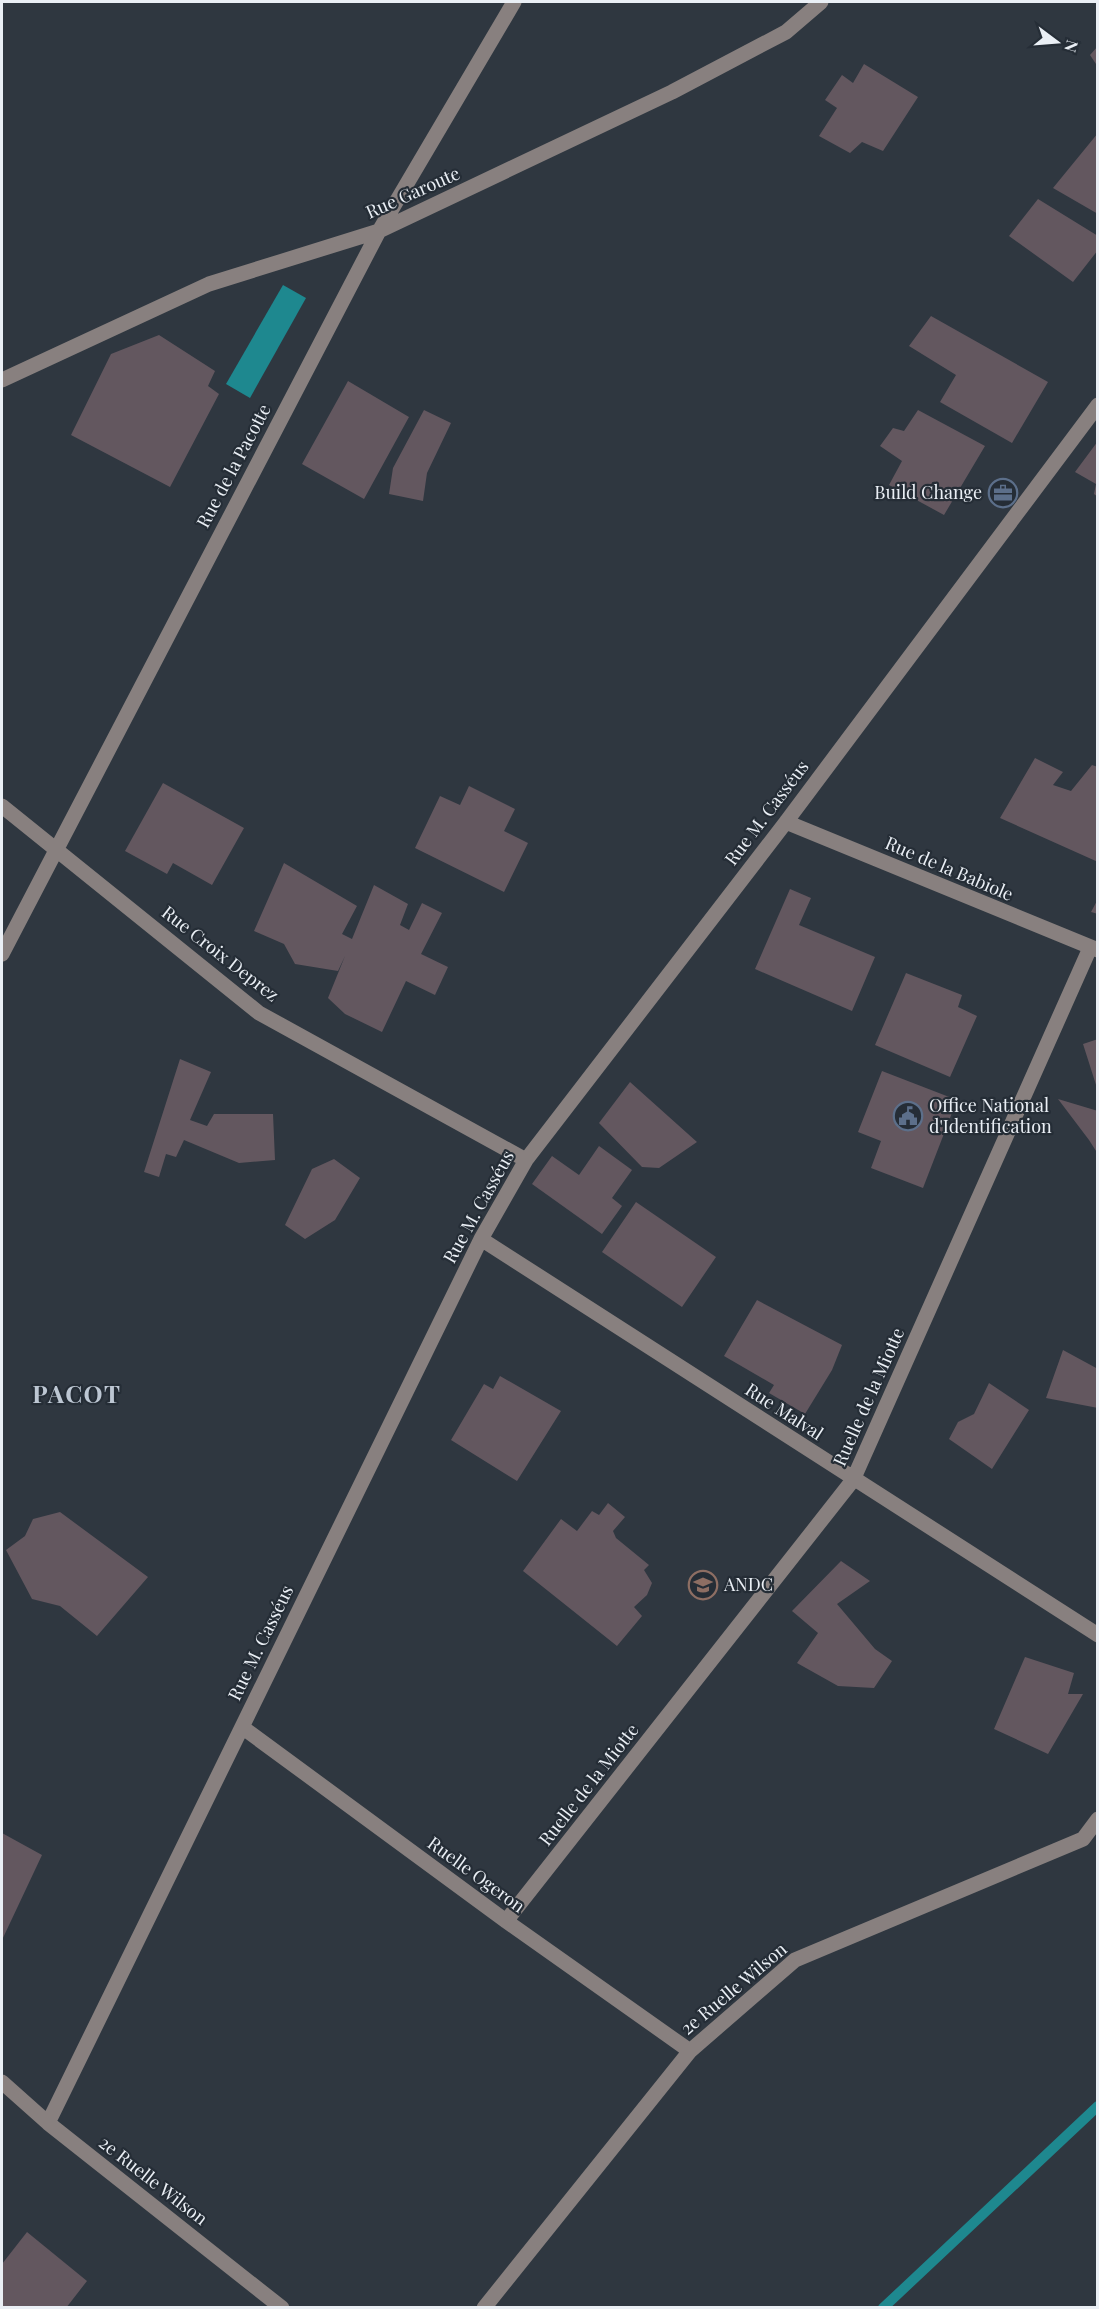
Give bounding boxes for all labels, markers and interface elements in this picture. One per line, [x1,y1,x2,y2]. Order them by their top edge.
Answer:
north arrow [1027,12,1087,72]
text: N [1060,38,1084,55]
street label: Rue Garoute [362,161,463,224]
street label: Rue de la Pacotte [190,400,276,532]
office icon: Build Change [987,477,1019,509]
place label: Build Change [874,480,982,504]
street label: Rue M. Casséus [719,755,814,870]
street label: Rue de la Babiole [882,830,1017,906]
street label: Rue Croix Deprez [157,900,284,1007]
place label: Office National d'Identification [929,1093,1052,1138]
public building icon: Office National d'Identification [892,1100,924,1132]
street label: Rue M. Casséus [437,1146,519,1267]
street label: Ruelle de la Miotte [827,1324,909,1469]
district label: PACOT [32,1377,122,1409]
street label: Rue Malval [741,1377,828,1445]
school or university icon: ANDC [687,1569,719,1601]
place label: ANDC [723,1572,773,1596]
street label: Rue M. Casséus [222,1581,298,1704]
street label: Ruelle de la Miotte [533,1718,643,1850]
street label: Ruelle Ogeron [423,1831,530,1918]
street label: 2e Ruelle Wilson [675,1937,792,2040]
street label: 2e Ruelle Wilson [94,2130,213,2230]

